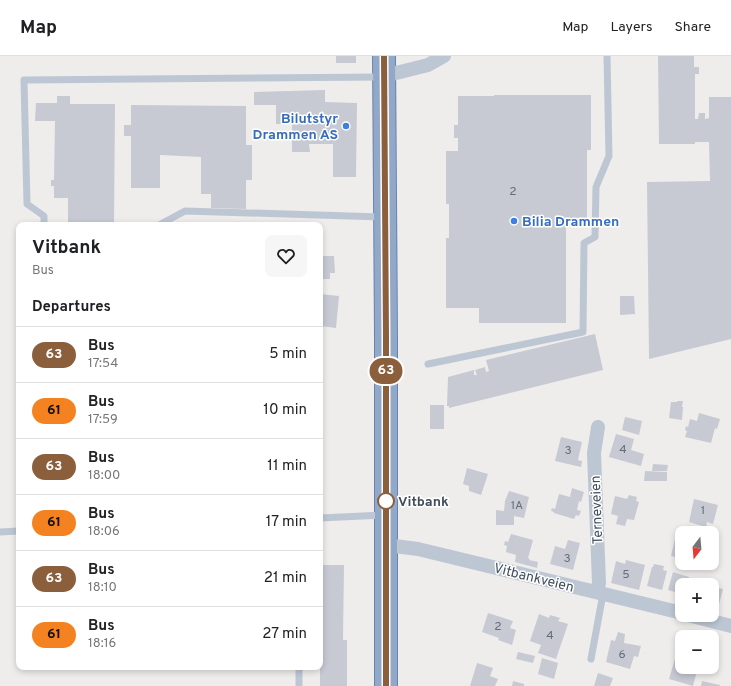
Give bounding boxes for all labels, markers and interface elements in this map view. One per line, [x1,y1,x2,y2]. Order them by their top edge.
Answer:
text: Map [20,16,57,40]
text: Map [562,19,588,36]
text: Layers [610,19,652,36]
text: Share [674,19,711,36]
place label: Bilutstyr Drammen AS [252,111,338,144]
marker: Bilutstyr Drammen AS [341,121,351,131]
house number: 2 [509,184,517,200]
place label: Bilia Drammen [522,214,619,231]
marker: Bilia Drammen [509,216,519,226]
button: heart [265,235,307,277]
text: Vitbank [32,236,101,260]
text: Bus [32,263,54,279]
text: Departures [32,298,111,317]
text: Bus [88,337,115,356]
text: 5 min [269,345,307,364]
text: 63 [46,346,63,363]
text: 17:54 [88,356,118,372]
line badge: 63 [368,358,404,384]
text: 63 [378,362,395,379]
text: Bus [88,393,115,412]
text: 10 min [263,401,307,420]
text: 61 [47,402,61,419]
text: 17:59 [88,412,118,428]
house number: 4 [619,442,627,458]
house number: 3 [564,443,572,459]
text: Bus [88,449,115,468]
text: 11 min [267,457,307,476]
text: 63 [46,458,63,475]
text: 18:00 [88,468,120,484]
street label: Terneveien [588,475,607,545]
marker: Vitbank [377,492,395,510]
place label: Vitbank [398,494,449,511]
house number: 1A [511,498,523,514]
house number: 1 [701,503,705,519]
text: Bus [88,505,115,524]
text: 17 min [266,513,307,532]
text: 61 [47,514,61,531]
text: 18:06 [88,524,120,540]
north arrow [675,526,719,570]
map controls [675,526,719,674]
house number: 3 [563,551,571,567]
street label: Vitbankveien [492,560,576,597]
text: Bus [88,561,115,580]
house number: 5 [622,567,630,583]
text: 21 min [264,569,307,588]
text: 63 [46,570,63,587]
button: + [675,578,719,622]
text: 18:10 [88,580,117,596]
text: Bus [88,617,115,636]
house number: 2 [494,619,502,635]
text: 27 min [262,625,307,644]
text: 61 [47,626,61,643]
house number: 4 [546,628,554,644]
button: − [675,630,719,674]
text: 18:16 [88,636,116,652]
house number: 6 [618,647,626,663]

